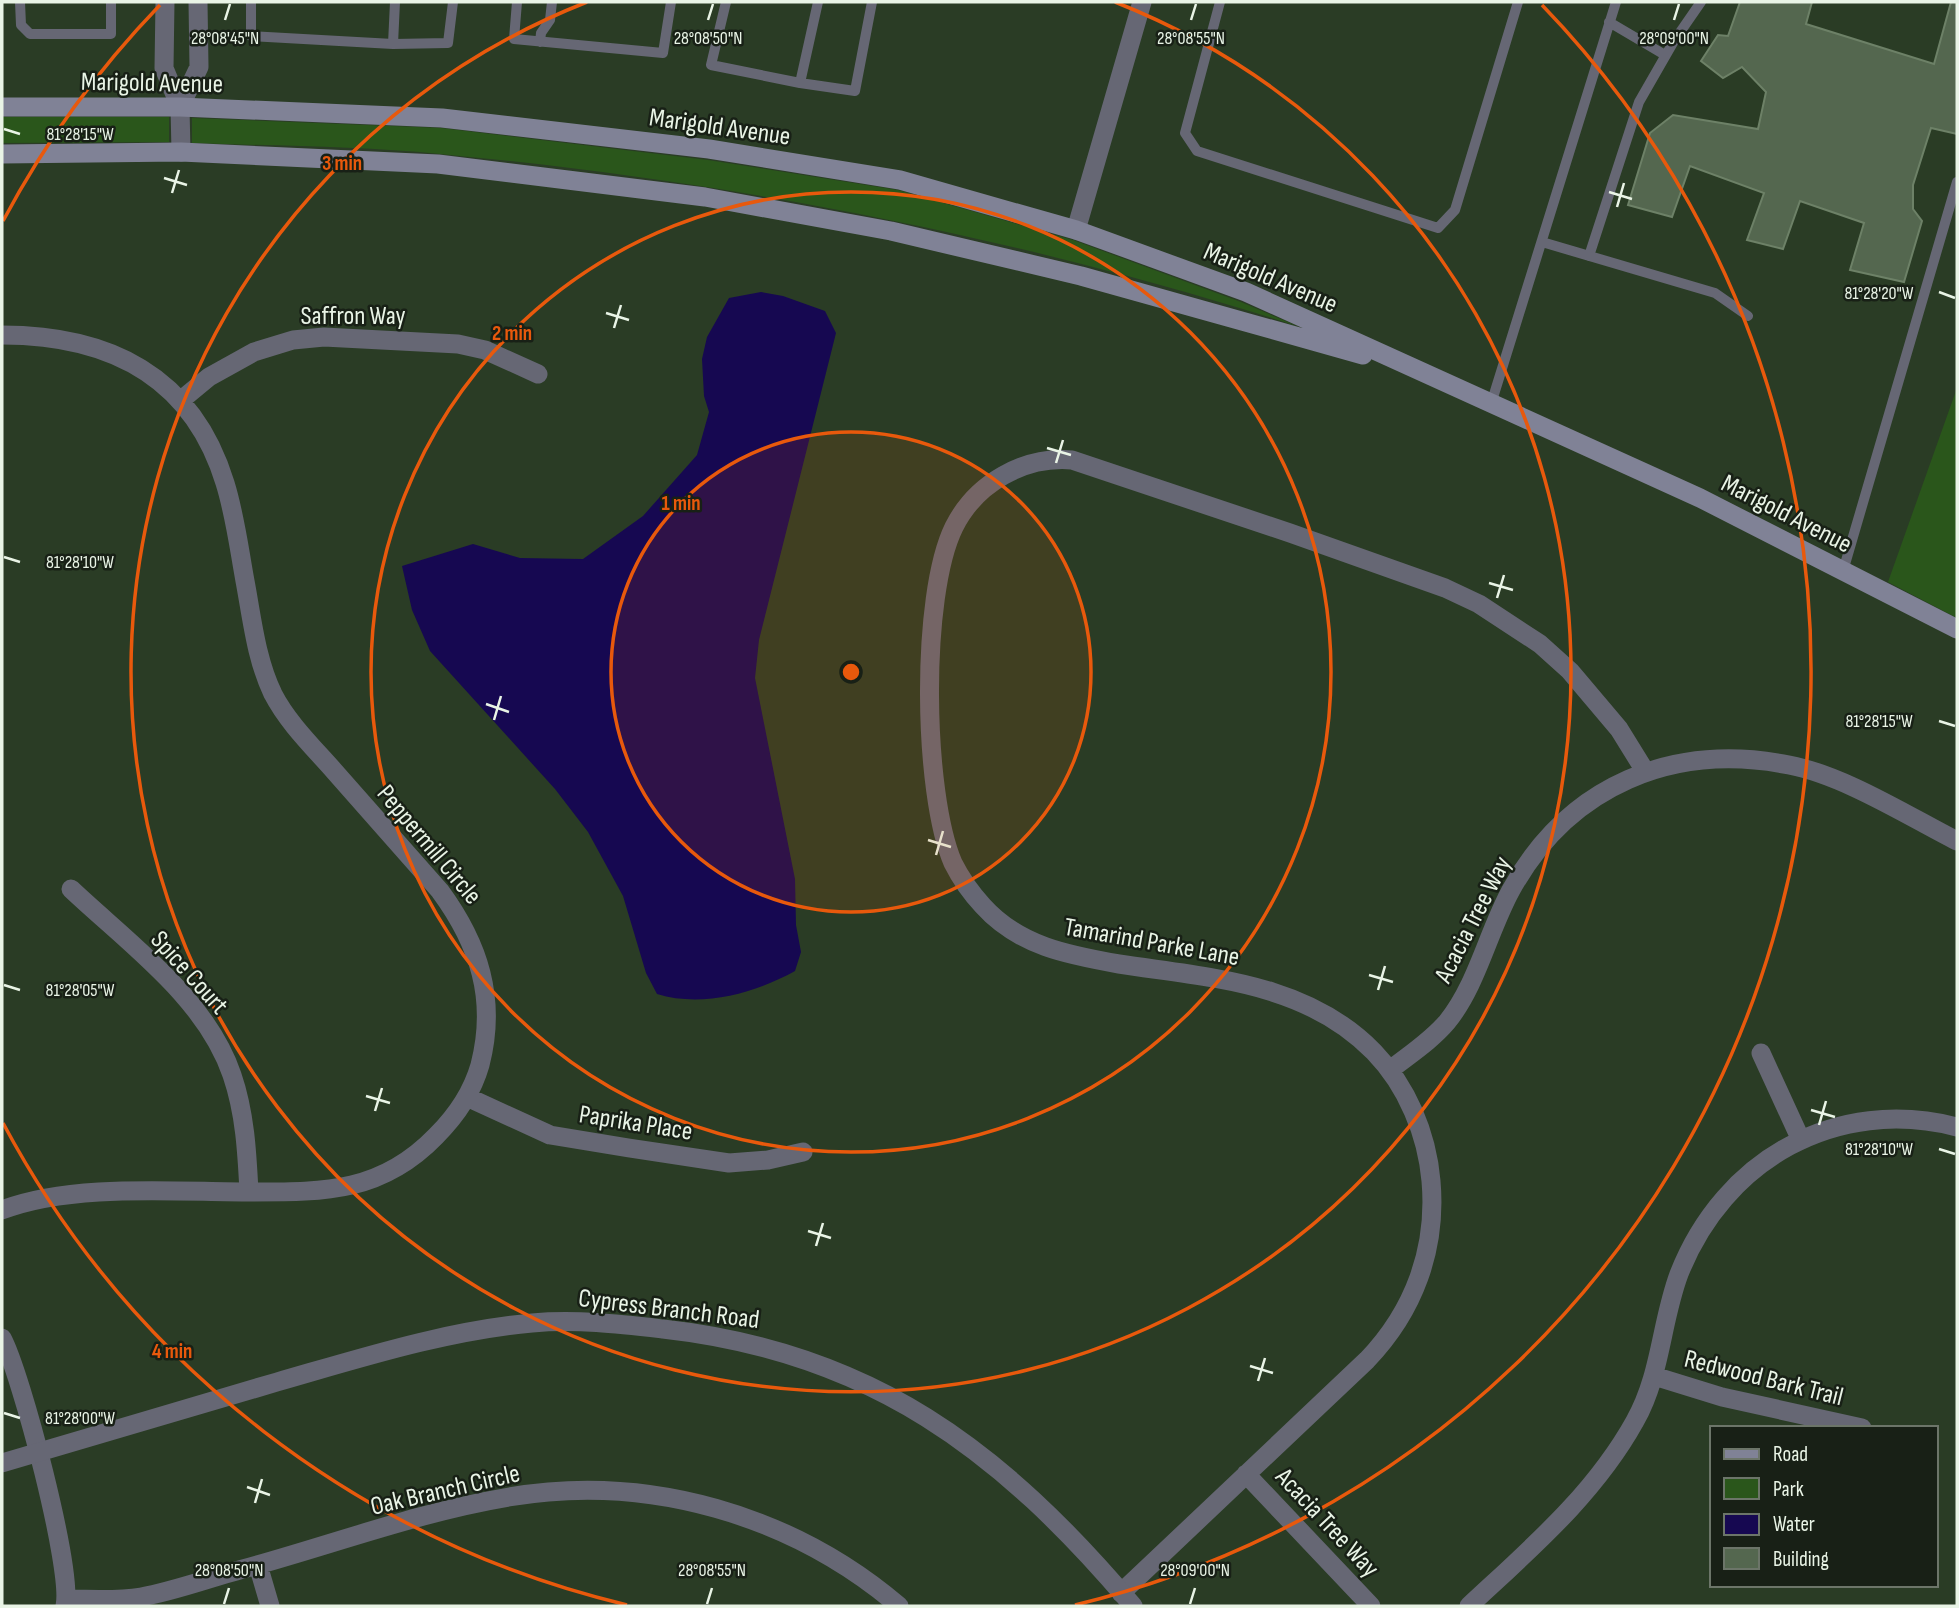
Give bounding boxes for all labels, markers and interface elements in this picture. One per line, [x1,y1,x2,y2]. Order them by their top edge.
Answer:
text: 28°08'45"N [191,28,259,49]
text: 28°08'50"N [674,28,742,49]
text: 28°08'55"N [1157,28,1225,49]
text: 28°09'00"N [1639,28,1709,49]
street label: Marigold Avenue [81,67,223,100]
street label: Marigold Avenue [647,102,792,153]
text: 81°28'15"W [46,124,114,145]
text: 3 min [322,151,362,176]
street label: Marigold Avenue [1199,236,1342,320]
text: 81°28'20"W [1844,283,1914,304]
street label: Saffron Way [300,301,406,332]
text: 2 min [492,321,532,346]
street label: Marigold Avenue [1716,468,1857,560]
text: 1 min [661,491,701,516]
text: 81°28'10"W [46,552,114,573]
centre of rings [839,660,863,684]
text: 81°28'15"W [1845,711,1913,732]
street label: Peppermill Circle [370,779,488,911]
street label: Acacia Tree Way [1428,851,1518,989]
street label: Tamarind Parke Lane [1062,912,1242,973]
street label: Spice Court [143,925,234,1021]
text: 81°28'05"W [46,980,115,1001]
street label: Paprika Place [577,1099,695,1148]
text: 81°28'10"W [1845,1139,1913,1160]
street label: Cypress Branch Road [577,1283,761,1336]
text: 4 min [152,1339,192,1364]
street label: Redwood Bark Trail [1681,1344,1846,1413]
text: 81°28'00"W [45,1408,115,1429]
legend [1710,1426,1938,1587]
text: Road [1773,1442,1808,1467]
street label: Oak Branch Circle [368,1458,523,1523]
street label: Acacia Tree Way [1268,1461,1385,1584]
text: Park [1773,1477,1804,1502]
text: Water [1773,1512,1815,1537]
text: Building [1773,1547,1829,1572]
text: 28°08'50"N [195,1560,263,1581]
text: 28°08'55"N [678,1560,746,1581]
text: 28°09'00"N [1160,1560,1230,1581]

